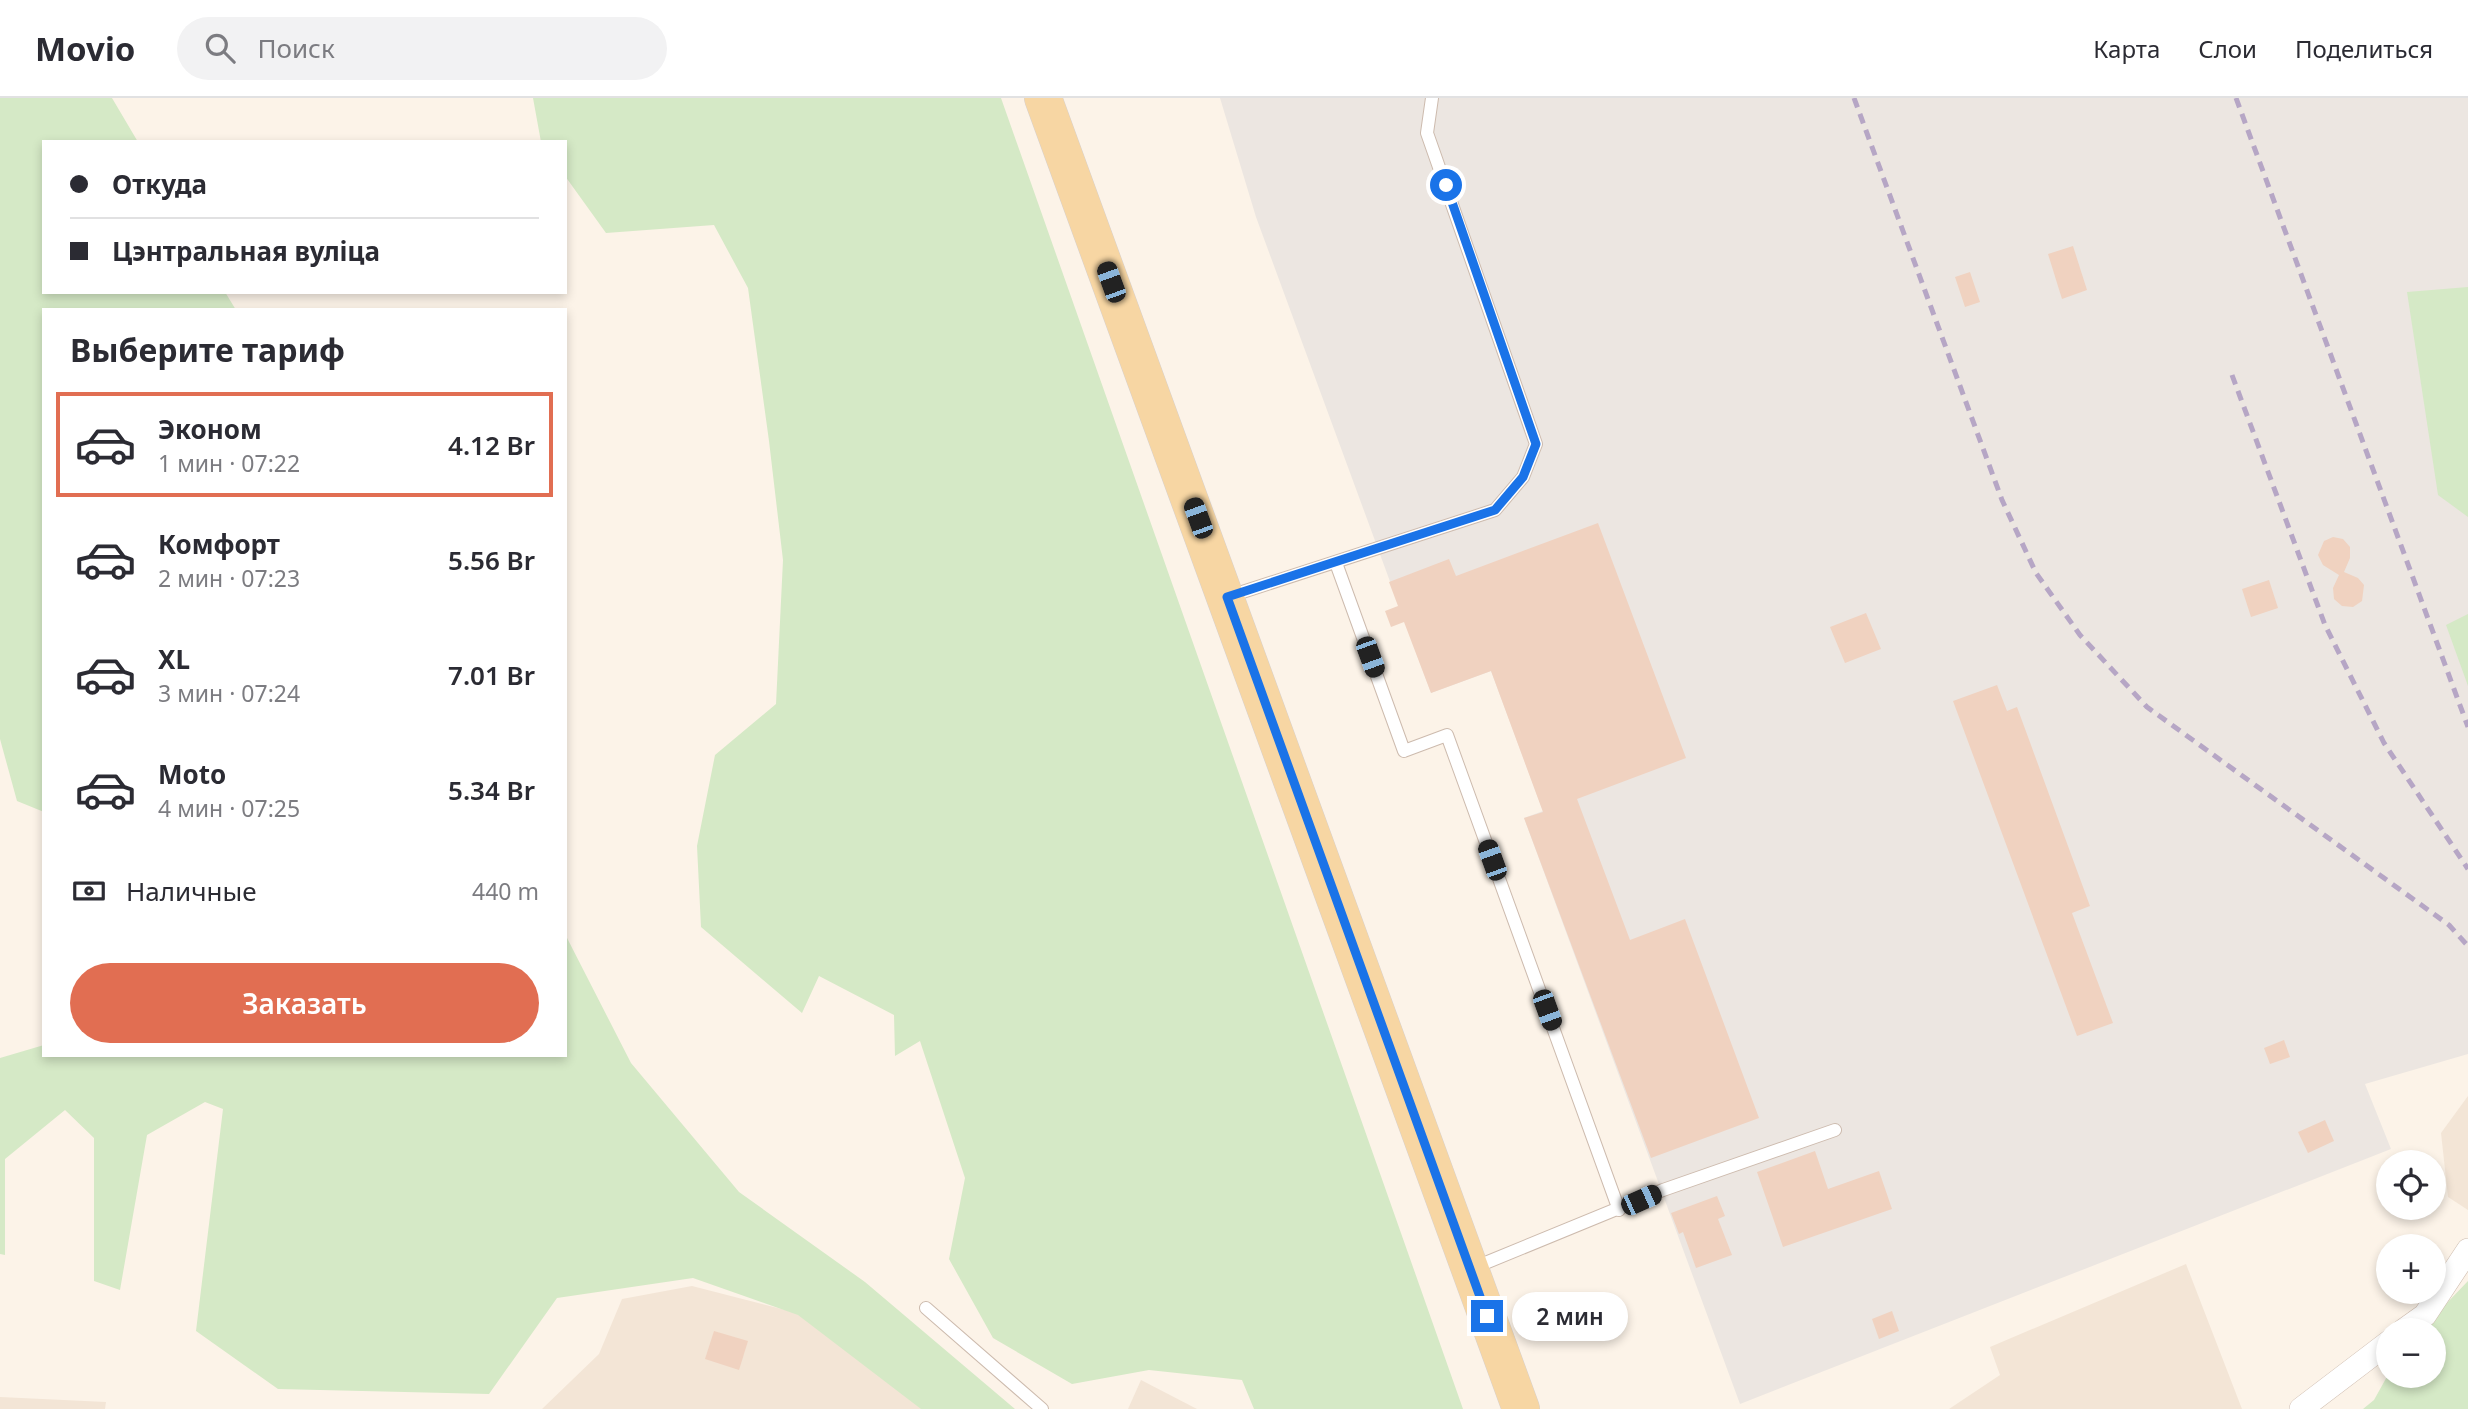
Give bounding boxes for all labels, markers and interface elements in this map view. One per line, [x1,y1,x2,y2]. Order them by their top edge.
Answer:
search box [177,17,667,80]
text: Movio [35,26,135,71]
icon: search [201,29,239,67]
text: Поиск [257,30,335,66]
text: Карта [2093,32,2160,65]
text: Слои [2198,32,2257,65]
text: Поделиться [2295,32,2433,65]
text: Откуда [112,166,207,202]
route start [1430,169,1462,201]
text: Цэнтральная вуліца [112,233,380,269]
car [1094,259,1129,305]
text: Выберите тариф [70,328,345,371]
text: Эконом [158,411,262,447]
icon: car [74,413,137,476]
text: 4.12 Br [448,427,535,463]
text: 1 мин · 07:22 [158,447,300,479]
car [1181,495,1216,541]
text: Комфорт [158,526,280,562]
icon: car [74,528,137,591]
text: 5.56 Br [448,542,535,578]
text: 2 мин · 07:23 [158,562,300,594]
car [1353,634,1388,680]
text: XL [158,641,190,677]
icon: car [74,643,137,706]
text: 7.01 Br [448,657,535,693]
text: 3 мин · 07:24 [158,677,300,709]
text: Moto [158,756,226,792]
icon: car [74,758,137,821]
text: 5.34 Br [448,772,535,808]
text: 4 мин · 07:25 [158,792,300,824]
car [1475,837,1510,883]
icon: cash [70,872,108,910]
text: Наличные [126,873,257,909]
text: 440 m [472,875,539,907]
button: Заказать [70,963,539,1043]
car [1530,987,1565,1033]
map controls [2376,1150,2446,1388]
button: locate [2376,1150,2446,1220]
car [1618,1182,1665,1218]
button: + [2376,1234,2446,1304]
callout: 2 мин [1512,1292,1627,1340]
route end [1471,1300,1503,1332]
text: 2 мин [1536,1300,1604,1332]
button: − [2376,1318,2446,1388]

